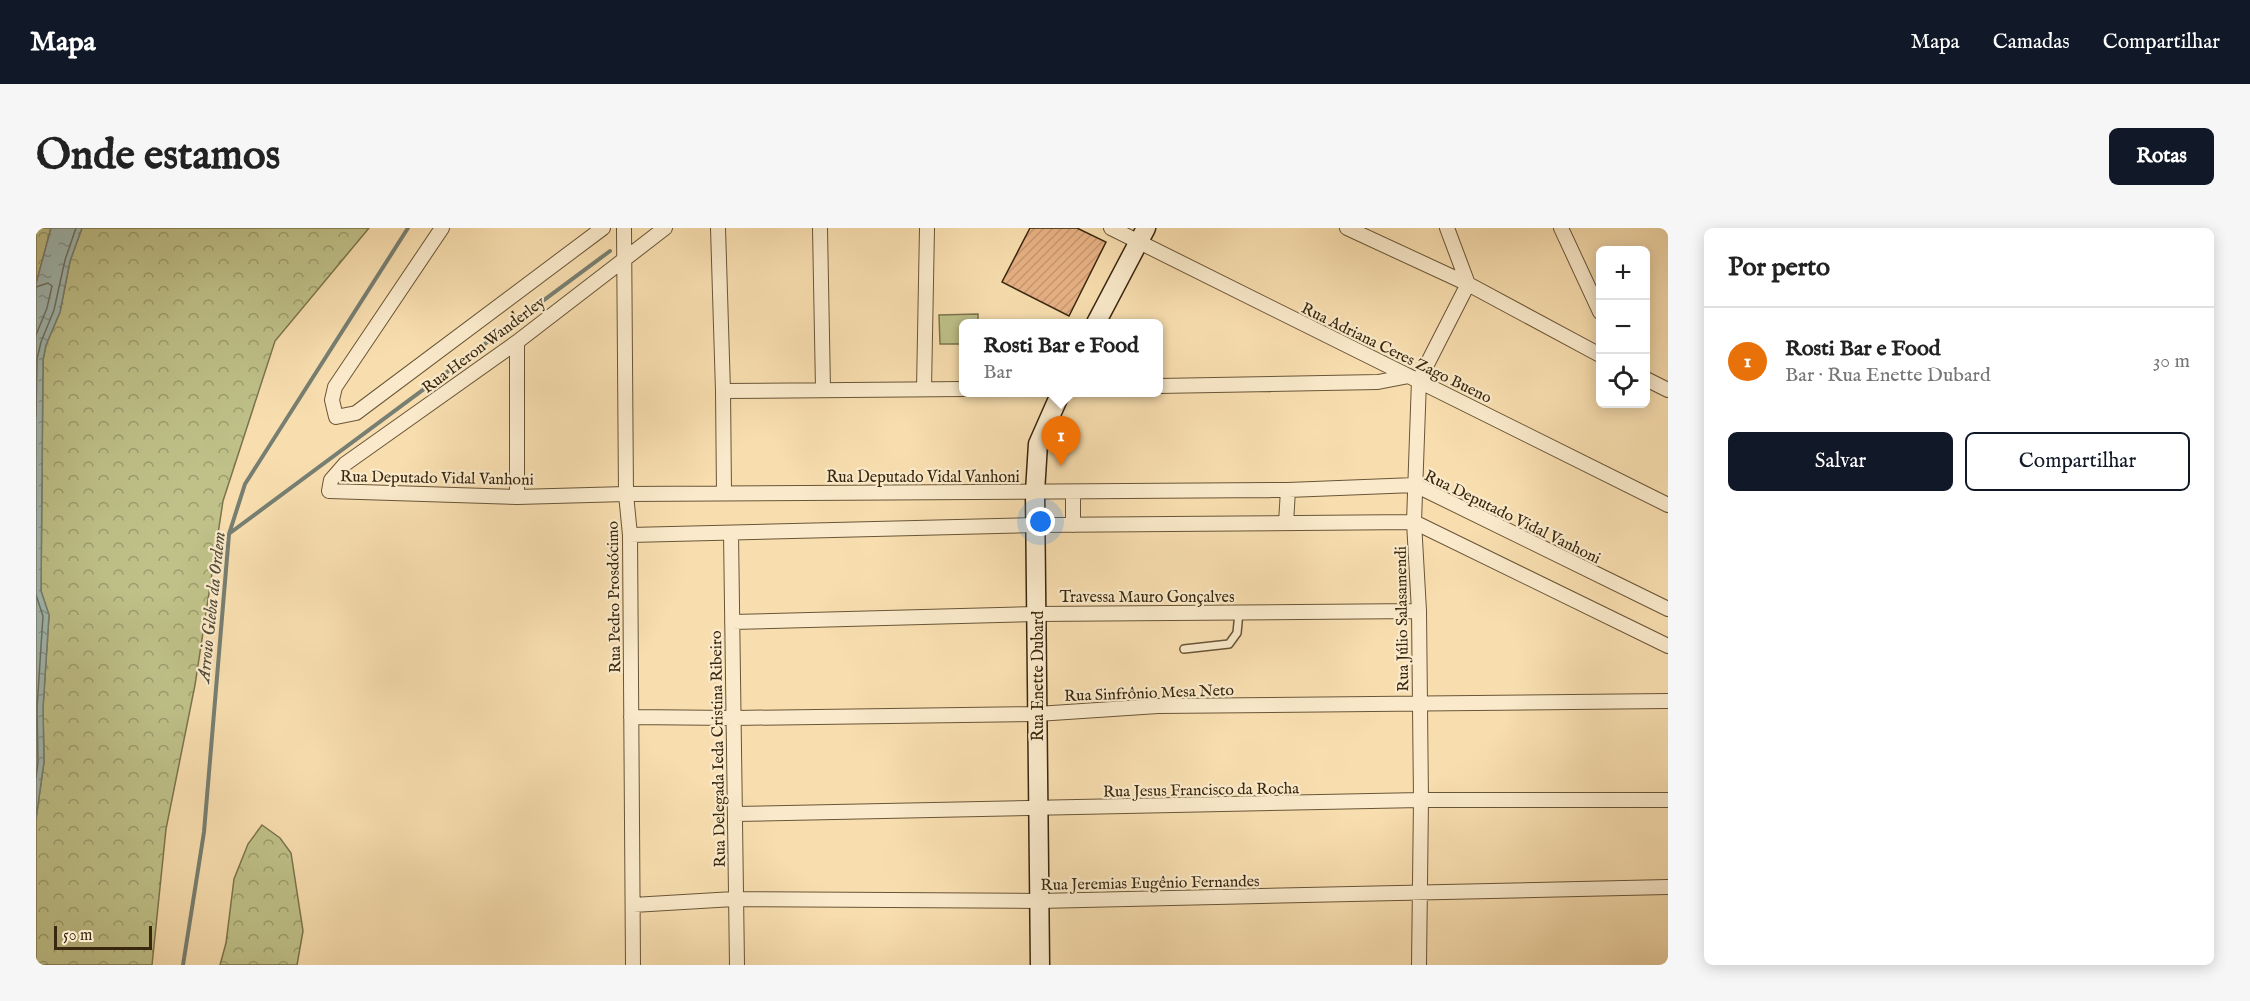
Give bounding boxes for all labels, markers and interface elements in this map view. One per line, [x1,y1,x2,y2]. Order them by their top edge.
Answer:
text: Mapa [30,25,96,60]
text: Mapa [1910,29,1960,56]
text: Camadas [1993,29,2070,56]
text: Compartilhar [2103,29,2220,56]
button: Rotas [2109,128,2214,185]
text: Onde estamos [36,130,280,183]
map controls [1596,246,1650,408]
button: + [1596,246,1650,300]
text: Por perto [1728,251,1830,284]
street label: Rua Heron Wanderley [419,293,550,398]
street label: Rua Adriana Ceres Zago Bueno [1298,299,1495,409]
button: − [1596,300,1650,354]
popup [959,319,1163,397]
text: Rosti Bar e Food [983,332,1139,360]
text: Rosti Bar e Food [1785,335,1941,363]
text: 1 [1744,349,1751,374]
text: 30 m [2153,349,2190,374]
button: locate [1596,354,1650,408]
text: Bar [983,360,1012,385]
text: Bar · Rua Enette Dubard [1785,363,1991,388]
pin: 1 [1042,416,1080,466]
button: Salvar [1728,432,1953,491]
button: Compartilhar [1965,432,2190,491]
street label: Rua Deputado Vidal Vanhoni [1421,466,1604,569]
street label: Rua Deputado Vidal Vanhoni [340,467,534,491]
street label: Rua Deputado Vidal Vanhoni [826,468,1020,488]
your location [1026,507,1055,536]
street label: Rua Pedro Prosdócimo [604,520,626,673]
water label: Arroio Gleba da Ordem [193,530,232,686]
street label: Rua Júlio Salasamendi [1392,546,1414,692]
street label: Travessa Mauro Gonçalves [1059,588,1235,608]
street label: Rua Enette Dubard [1029,610,1049,741]
street label: Rua Delegada Ieda Cristina Ribeiro [707,630,731,868]
street label: Rua Sinfrônio Mesa Neto [1064,681,1235,707]
street label: Rua Jesus Francisco da Rocha [1103,779,1299,803]
street label: Rua Jeremias Eugênio Fernandes [1040,872,1260,896]
scale bar [54,923,152,950]
text: 50 m [63,926,92,946]

